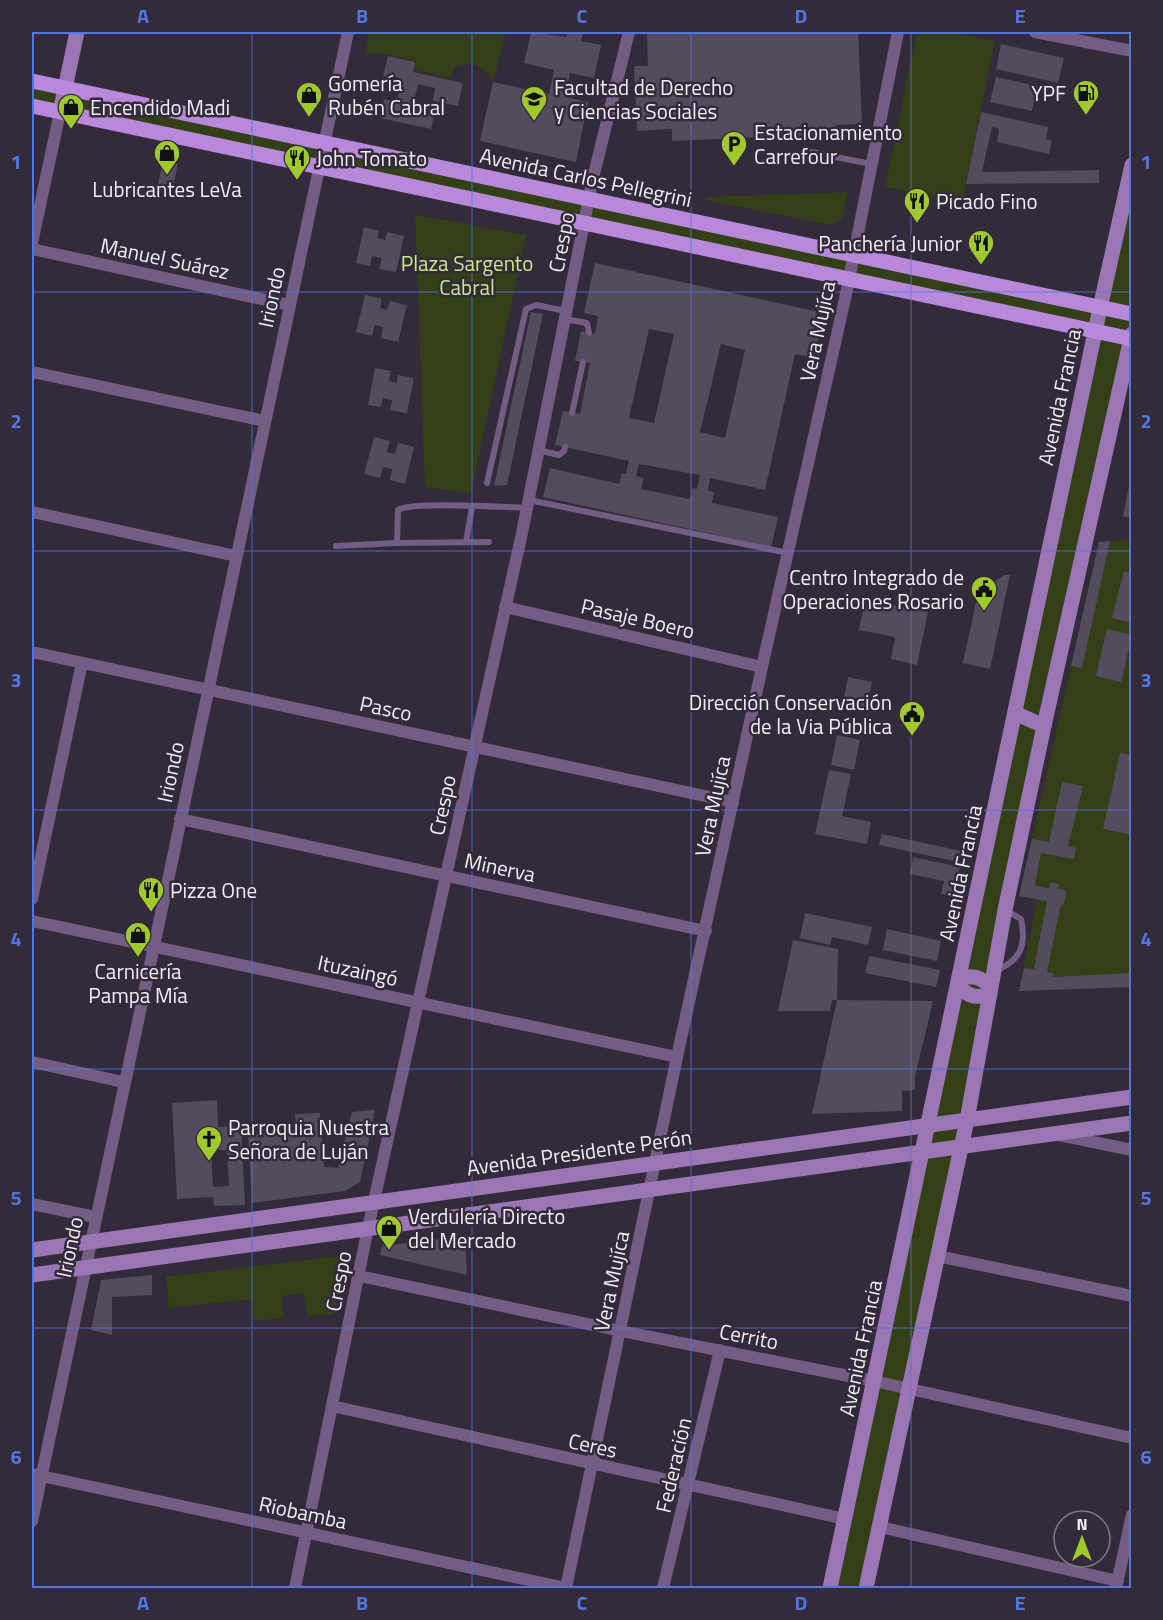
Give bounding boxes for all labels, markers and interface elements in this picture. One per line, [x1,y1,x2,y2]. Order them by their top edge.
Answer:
text: A [137,0,149,31]
text: B [356,0,368,31]
text: C [577,0,588,31]
text: D [795,0,807,31]
text: E [1014,0,1026,31]
place label: Gomería Rubén Cabral [328,67,445,123]
place label: Facultad de Derecho y Ciencias Sociales [554,71,733,127]
place label: YPF [1031,77,1066,109]
fuel station icon: YPF [1071,78,1101,116]
shop icon: Gomería Rubén Cabral [294,80,324,118]
school or university icon: Facultad de Derecho y Ciencias Sociales [519,84,549,122]
place label: Encendido Madi [90,91,230,123]
shop icon: Encendido Madi [56,92,86,130]
place label: Estacionamiento Carrefour [754,116,902,172]
parking icon: Estacionamiento Carrefour [719,129,749,167]
shop icon: Lubricantes LeVa [152,138,182,176]
street label: Avenida Carlos Pellegrini [477,139,695,215]
place label: John Tomato [316,142,427,174]
restaurant icon: John Tomato [282,143,312,181]
text: 1 [10,146,22,177]
text: 1 [1140,146,1152,177]
place label: Lubricantes LeVa [92,173,242,205]
place label: Picado Fino [936,185,1038,217]
restaurant icon: Picado Fino [902,186,932,224]
street label: Crespo [539,209,583,275]
place label: Panchería Junior [818,227,962,259]
restaurant icon: Panchería Junior [966,228,996,266]
street label: Manuel Suárez [98,229,232,287]
park label: Plaza Sargento Cabral [401,247,533,303]
street label: Iriondo [249,264,293,330]
street label: Vera Mujíca [791,277,843,384]
street label: Avenida Francia [1029,325,1089,468]
text: 2 [10,405,22,436]
text: 2 [1140,405,1152,436]
place label: Centro Integrado de Operaciones Rosario [782,561,964,617]
public building icon: Centro Integrado de Operaciones Rosario [969,574,999,612]
street label: Pasaje Boero [578,589,698,647]
text: 3 [10,664,22,695]
text: 3 [1140,664,1152,695]
place label: Dirección Conservación de la Via Pública [689,686,892,742]
street label: Pasco [357,687,415,729]
public building icon: Dirección Conservación de la Via Pública [897,699,927,737]
street label: Iriondo [148,739,192,805]
street label: Vera Mujíca [686,752,738,859]
street label: Crespo [420,772,464,838]
street label: Avenida Francia [930,801,990,944]
street label: Minerva [462,844,539,890]
place label: Pizza One [170,874,257,906]
restaurant icon: Pizza One [136,875,166,913]
shop icon: Carnicería Pampa Mía [123,920,153,958]
text: 4 [10,923,22,954]
text: 4 [1140,923,1152,954]
street label: Ituzaingó [315,946,401,994]
place label: Carnicería Pampa Mía [88,955,188,1011]
place label: Parroquia Nuestra Señora de Luján [228,1111,390,1167]
street label: Avenida Presidente Perón [464,1120,694,1184]
church icon: Parroquia Nuestra Señora de Luján [194,1124,224,1162]
text: 5 [10,1182,22,1213]
text: 5 [1140,1182,1152,1213]
place label: Verdulería Directo del Mercado [408,1200,565,1256]
shop icon: Verdulería Directo del Mercado [374,1213,404,1251]
street label: Iriondo [47,1214,91,1280]
street label: Vera Mujíca [585,1227,637,1334]
street label: Crespo [316,1248,360,1314]
street label: Avenida Francia [830,1276,890,1419]
street label: Cerrito [717,1315,781,1357]
street label: Federación [647,1414,699,1516]
street label: Ceres [566,1424,620,1466]
text: 6 [10,1441,22,1472]
text: 6 [1140,1441,1152,1472]
street label: Riobamba [256,1487,350,1537]
north arrow [1052,1509,1112,1569]
text: N [1076,1512,1088,1536]
text: A [137,1587,149,1618]
text: B [356,1587,368,1618]
text: C [577,1587,588,1618]
text: D [795,1587,807,1618]
text: E [1014,1587,1026,1618]

